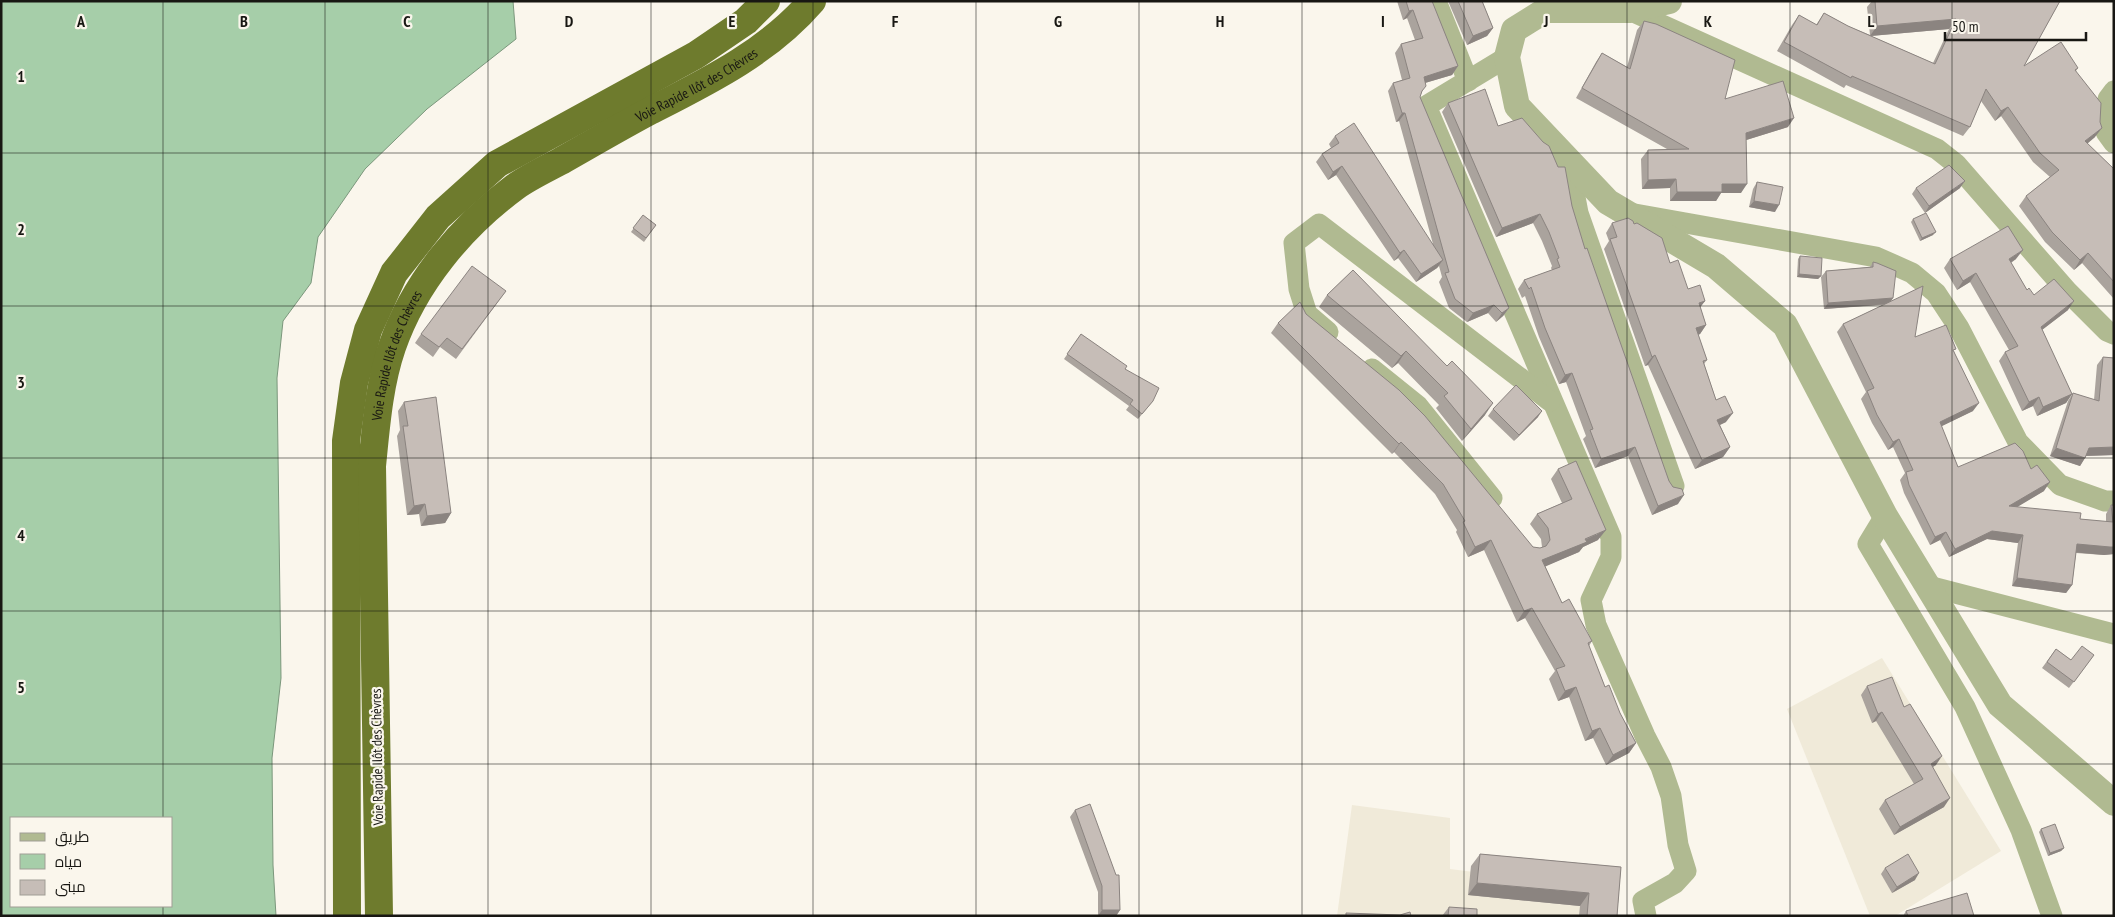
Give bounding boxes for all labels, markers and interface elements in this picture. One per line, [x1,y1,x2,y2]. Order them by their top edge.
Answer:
scale bar [1945,10,2086,42]
text: A [76,11,86,31]
text: B [240,11,248,31]
text: C [403,11,411,31]
text: D [565,11,574,31]
text: E [729,11,736,31]
text: F [892,11,899,31]
text: G [1054,11,1062,31]
text: H [1216,11,1224,31]
text: I [1381,11,1385,31]
text: J [1543,11,1548,31]
text: K [1704,11,1713,31]
text: L [1868,11,1875,31]
text: 50 m [1952,17,1978,36]
street label: Voie Rapide Ilôt des Chèvres [631,44,761,127]
text: 1 [17,66,25,86]
text: 2 [17,219,25,239]
street label: Voie Rapide Ilôt des Chèvres [368,287,426,423]
text: 3 [17,372,25,392]
text: 4 [17,525,25,545]
text: 5 [17,677,25,697]
street label: Voie Rapide Ilôt des Chèvres [367,688,387,827]
legend [10,817,172,907]
text: طريق [55,827,89,847]
text: مياه [55,852,82,871]
text: مبنى [55,877,86,897]

